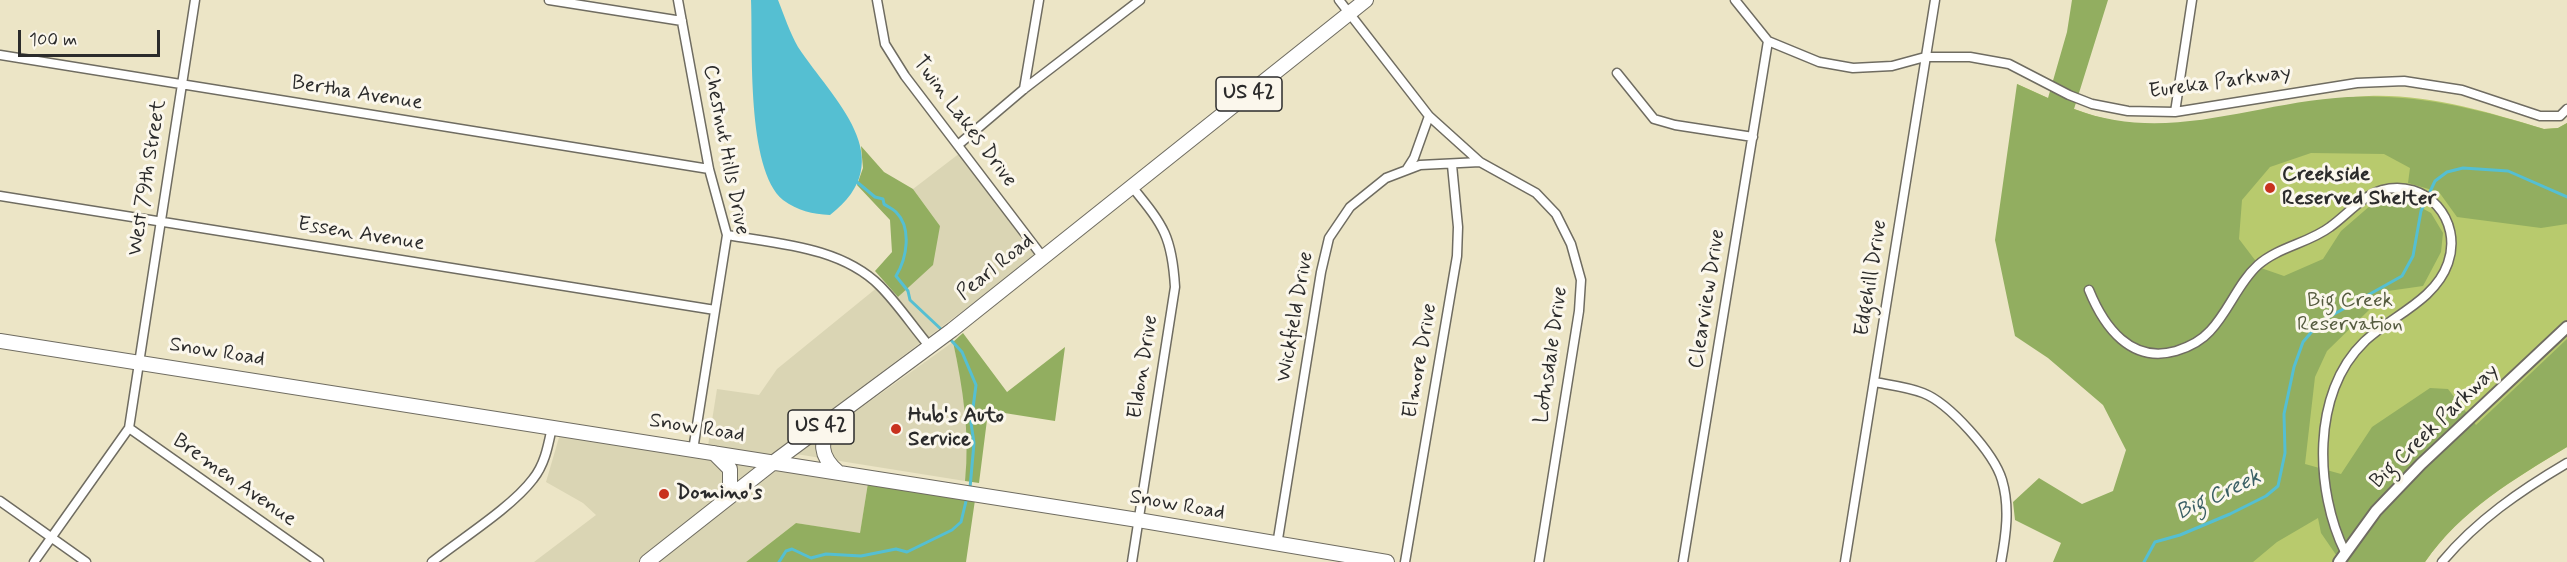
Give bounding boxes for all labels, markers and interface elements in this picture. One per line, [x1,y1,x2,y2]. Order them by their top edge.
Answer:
scale bar [21,18,164,56]
text: 100 m [29,28,77,52]
street label: Twin Lakes Drive [906,51,1022,193]
street label: Eureka Parkway [2147,61,2293,105]
street label: Chestnut Hills Drive [696,63,754,237]
street label: Bertha Avenue [290,71,424,117]
road number: US 42 [1216,77,1282,111]
street label: West 79th Street [123,98,173,258]
place label: Creekside Reserved Shelter [2282,163,2436,213]
marker: Creekside Reserved Shelter [2263,181,2277,195]
street label: Essen Avenue [296,213,426,257]
street label: Edgehill Drive [1850,218,1894,338]
street label: Clearview Drive [1685,227,1731,371]
street label: Pearl Road [952,229,1040,307]
street label: Wickfield Drive [1272,250,1320,384]
street label: Lotusdale Drive [1530,285,1574,425]
park label: Big Creek Reservation [2297,289,2403,339]
street label: Elmore Drive [1398,302,1444,420]
street label: Eldon Drive [1123,313,1165,421]
street label: Snow Road [168,333,266,373]
street label: Big Creek Parkway [2365,359,2505,495]
place label: Hub's Auto Service [908,404,1004,454]
street label: Snow Road [648,409,746,449]
road number: US 42 [788,410,854,444]
marker: Hub's Auto Service [889,422,903,436]
street label: Bremen Avenue [167,429,301,533]
water label: Big Creek [2173,465,2265,527]
place label: Domino's [676,481,762,507]
street label: Snow Road [1127,485,1227,527]
marker: Domino's [657,487,671,501]

